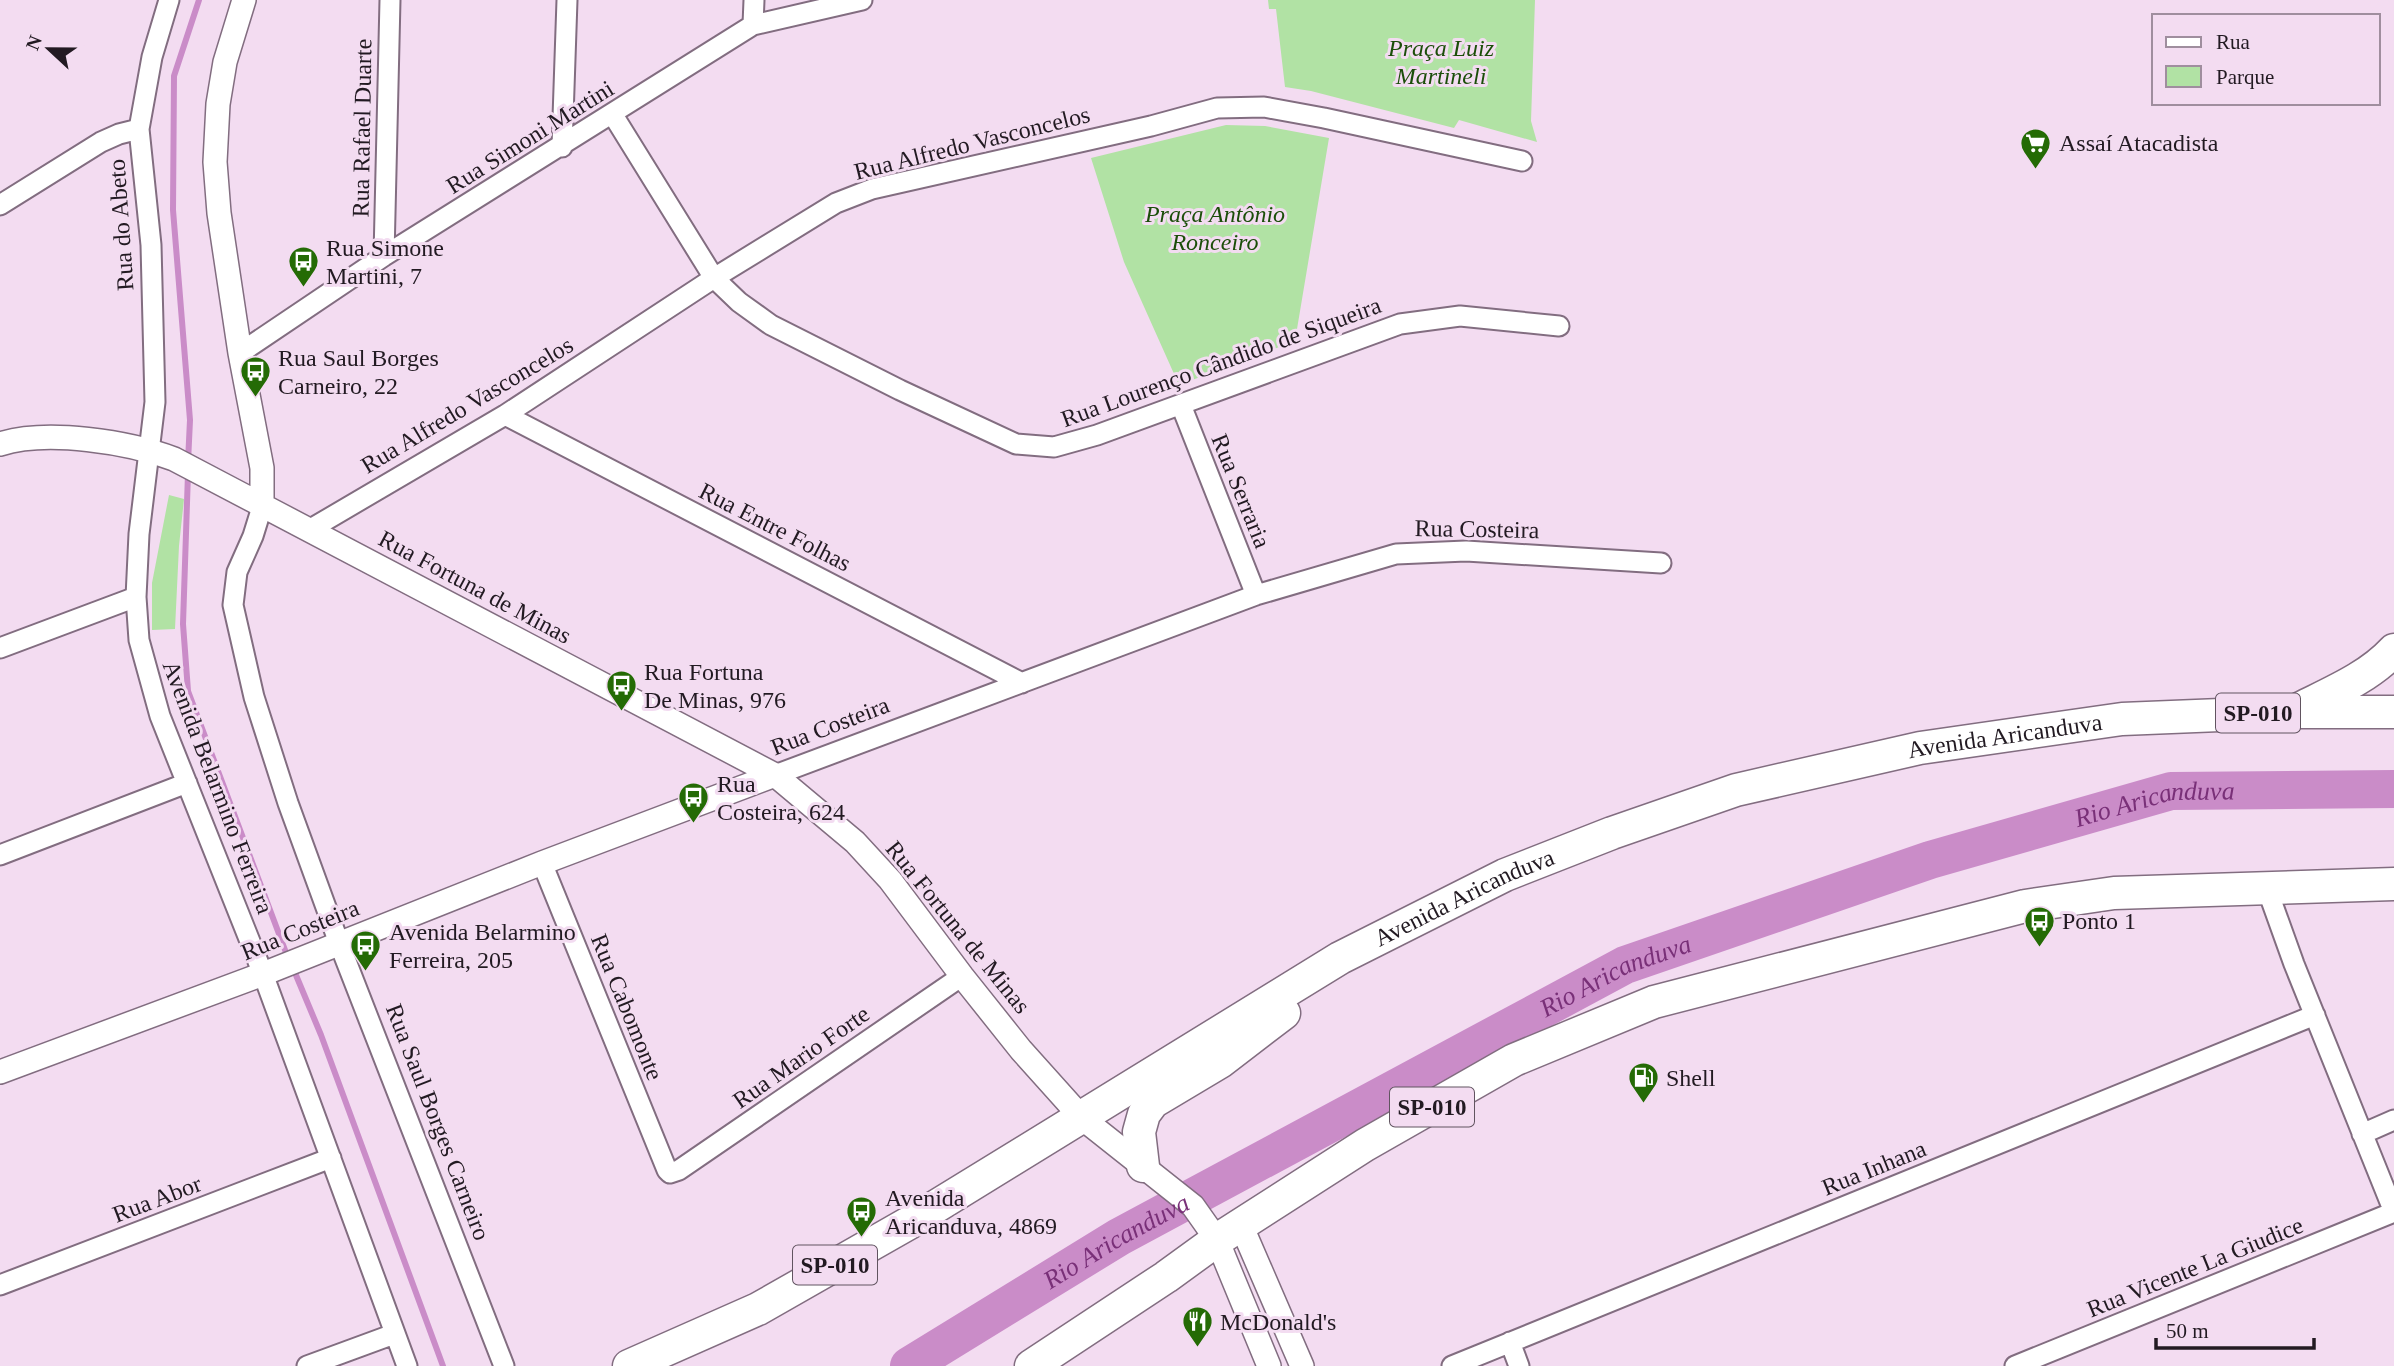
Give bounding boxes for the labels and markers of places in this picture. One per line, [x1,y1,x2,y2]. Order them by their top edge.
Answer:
supermarket icon: Assaí Atacadista [2019,126,2053,170]
place label: Assaí Atacadista [2059,130,2219,156]
place label: Rua Simone Martini, 7 [326,235,444,289]
bus stop icon: Rua Simone Martini, 7 [286,245,320,289]
place label: Rua Saul Borges Carneiro, 22 [278,345,439,399]
bus stop icon: Rua Saul Borges Carneiro, 22 [238,355,272,399]
place label: Rua Fortuna De Minas, 976 [644,659,786,713]
bus stop icon: Rua Fortuna De Minas, 976 [604,669,638,713]
place label: Rua Costeira, 624 [717,771,845,825]
bus stop icon: Rua Costeira, 624 [677,781,711,825]
bus stop icon: Ponto 1 [2022,904,2056,948]
place label: Ponto 1 [2062,908,2136,934]
place label: Avenida Belarmino Ferreira, 205 [389,919,576,973]
bus stop icon: Avenida Belarmino Ferreira, 205 [349,929,383,973]
fuel station icon: Shell [1626,1061,1660,1105]
place label: Shell [1666,1065,1716,1091]
place label: Avenida Aricanduva, 4869 [885,1185,1057,1239]
bus stop icon: Avenida Aricanduva, 4869 [845,1195,879,1239]
restaurant icon: McDonald's [1180,1305,1214,1349]
place label: McDonald's [1220,1309,1336,1335]

